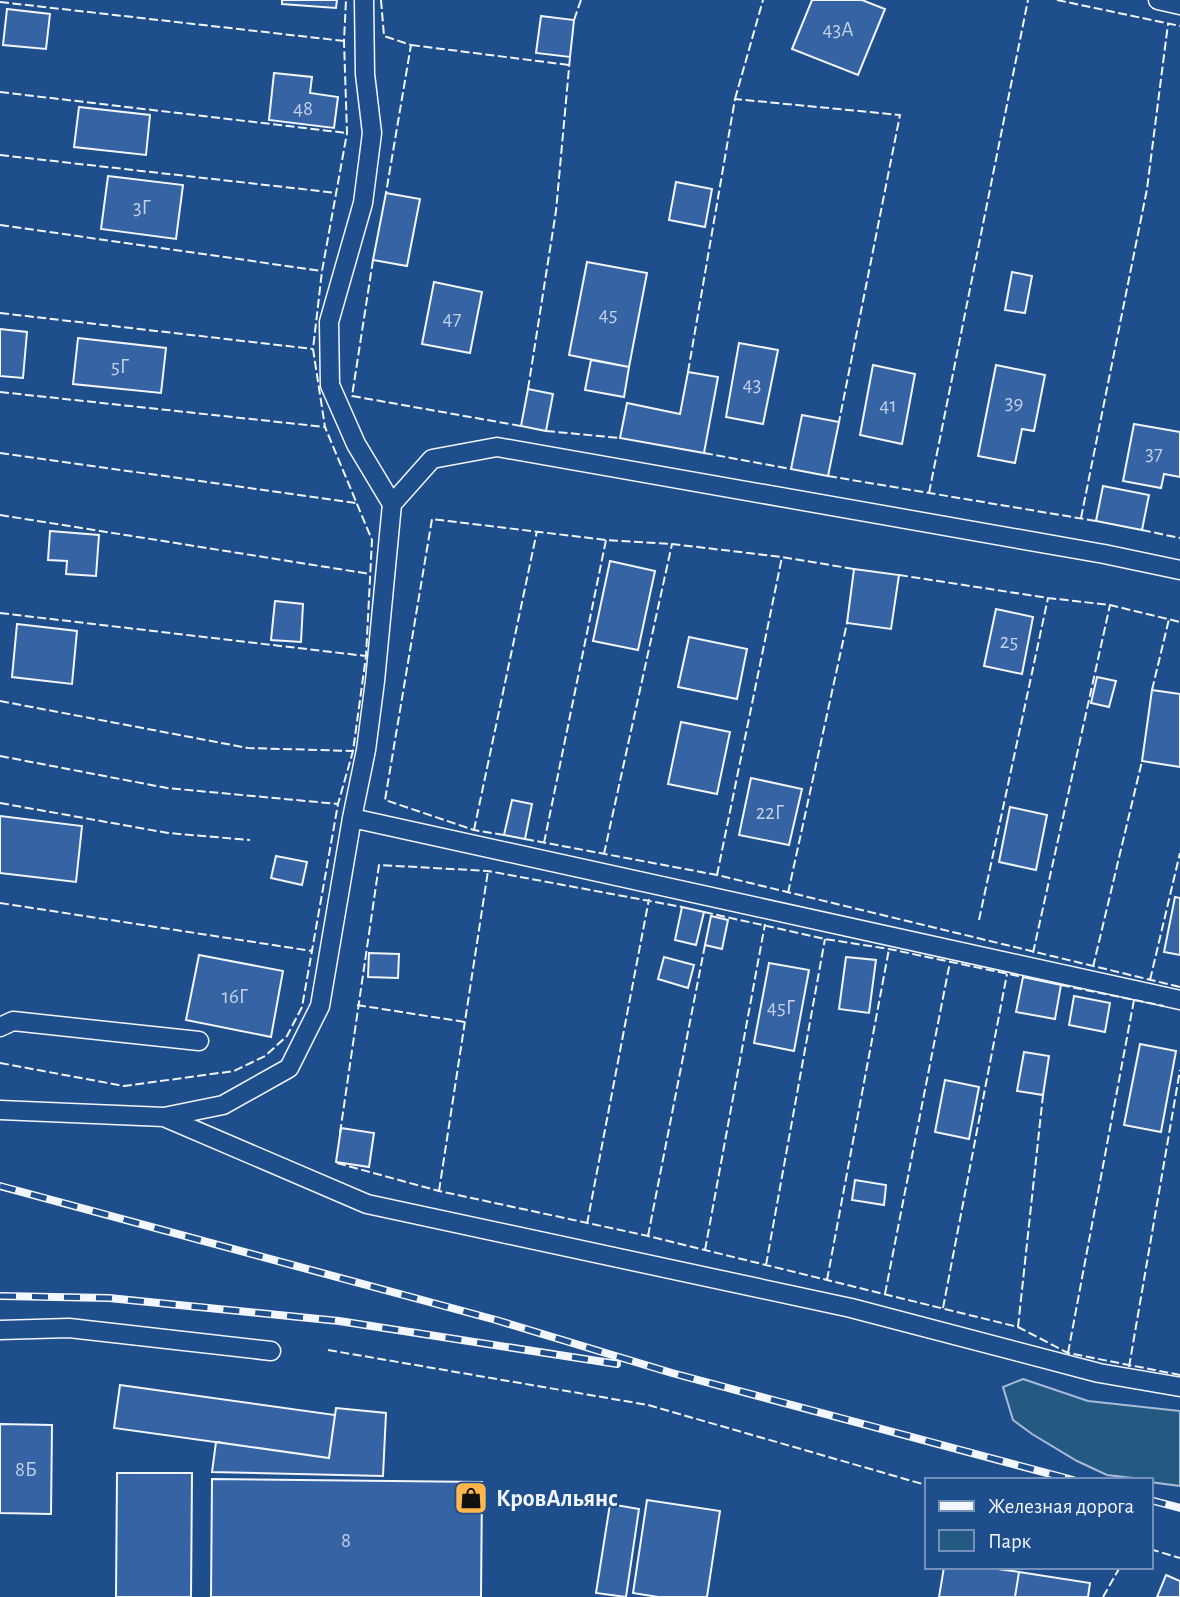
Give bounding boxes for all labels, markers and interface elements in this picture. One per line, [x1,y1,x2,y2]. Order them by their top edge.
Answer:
house number: 43А [822,19,854,40]
house number: 48 [293,98,313,119]
house number: 3Г [133,197,152,218]
house number: 45 [599,304,617,325]
house number: 47 [443,308,462,329]
house number: 5Г [111,356,130,377]
house number: 43 [743,374,761,395]
house number: 39 [1005,392,1023,413]
house number: 41 [879,395,897,416]
house number: 37 [1145,443,1163,464]
house number: 25 [1000,631,1018,652]
house number: 22Г [756,802,785,823]
house number: 16Г [222,986,249,1007]
house number: 45Г [767,997,796,1018]
house number: 8Б [15,1459,37,1480]
legend [925,1478,1152,1569]
shop icon: КровАльянс [452,1479,490,1517]
place label: КровАльянс [496,1487,618,1511]
text: Железная дорога [988,1496,1135,1517]
house number: 8 [341,1530,351,1551]
text: Парк [988,1531,1032,1552]

